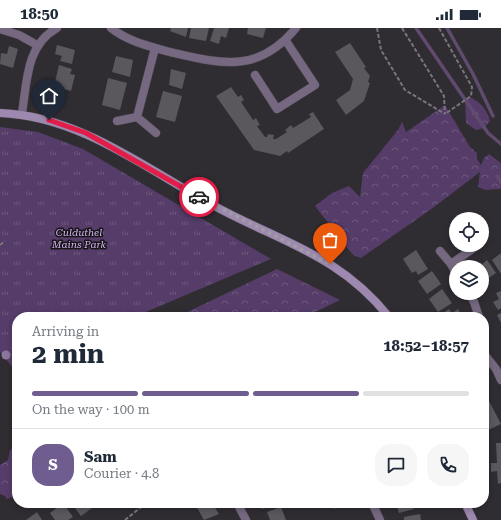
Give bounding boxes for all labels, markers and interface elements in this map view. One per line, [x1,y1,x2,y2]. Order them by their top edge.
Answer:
text: 18:50 [20,5,58,23]
pin [32,79,66,120]
icon: home [38,85,60,107]
courier [179,177,219,217]
icon: car [188,186,210,208]
map controls [449,212,489,300]
button: locate [449,212,489,252]
pin [313,223,347,264]
park label: Culduthel Mains Park [51,227,106,250]
icon: bag [319,229,341,251]
button: layers [449,260,489,300]
text: Arriving in [32,324,99,339]
text: 18:52–18:57 [383,337,469,355]
text: 2 min [32,339,104,369]
text: On the way · 100 m [32,402,149,417]
button: chat [375,444,417,486]
button: phone [427,444,469,486]
text: Sam [84,448,117,466]
text: S [48,456,58,474]
text: Courier · 4.8 [84,466,159,481]

